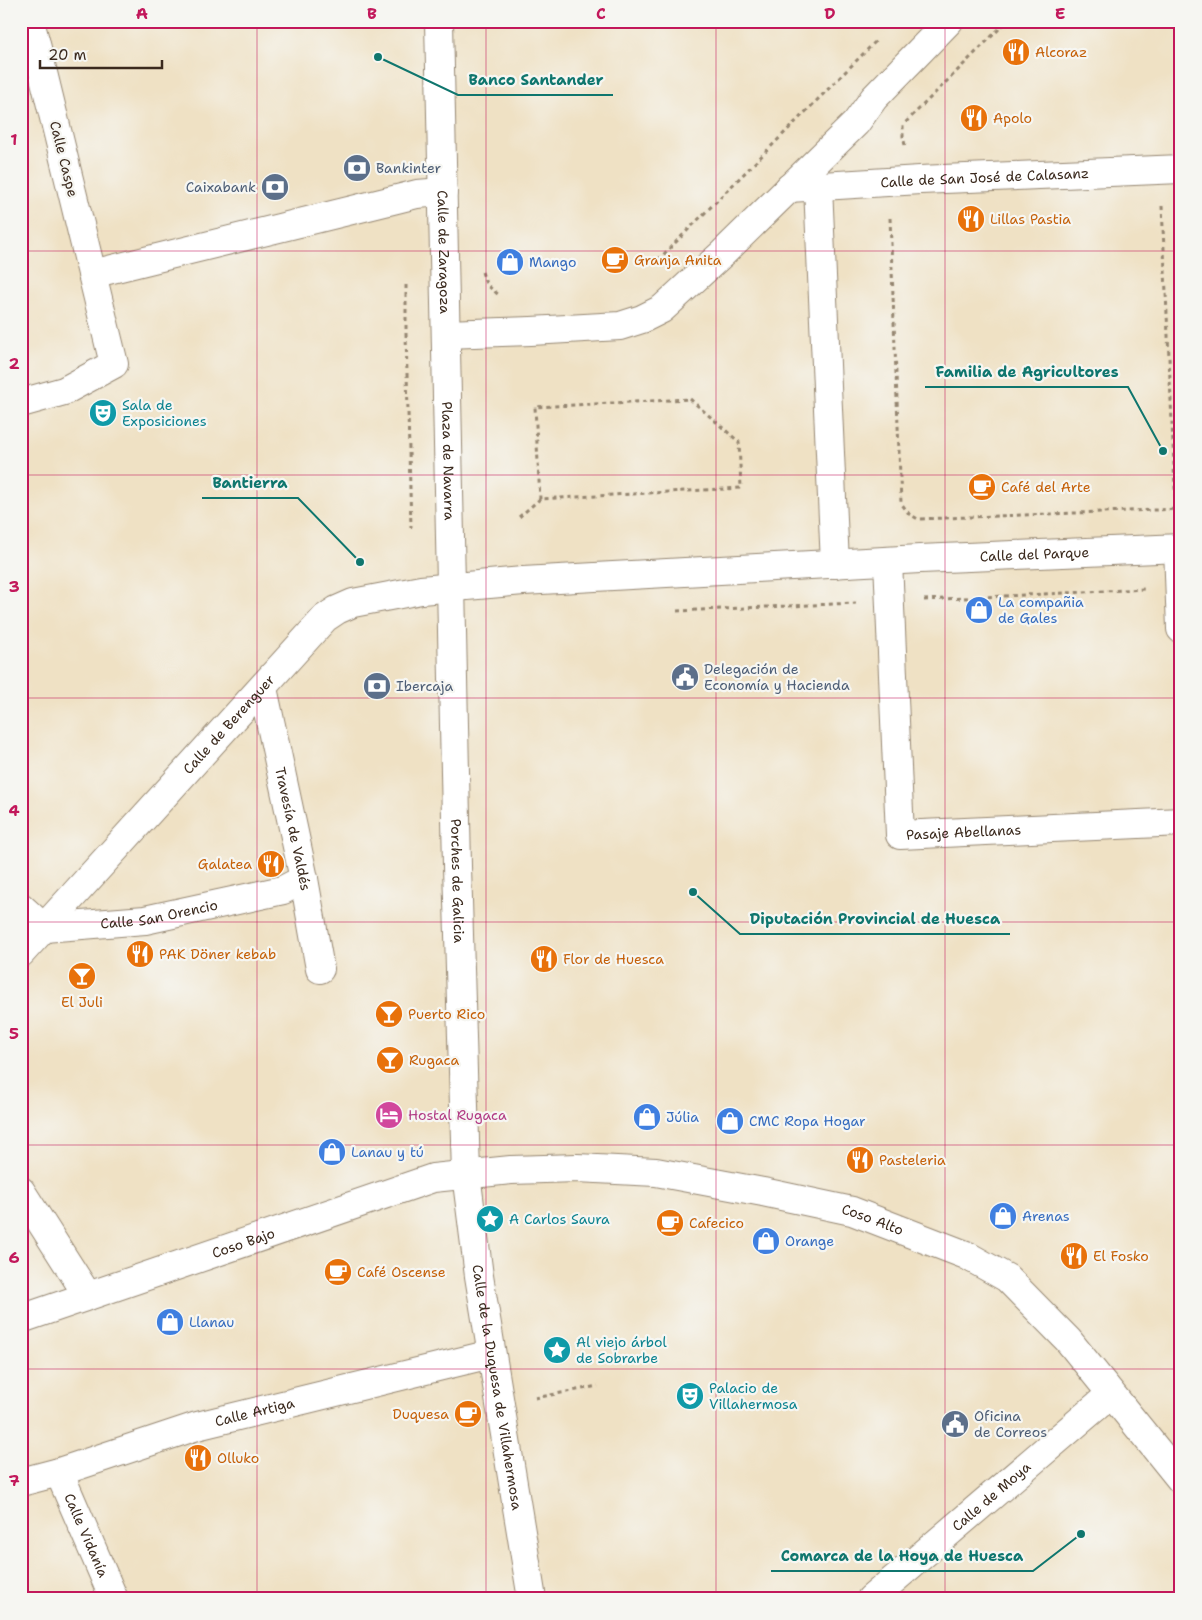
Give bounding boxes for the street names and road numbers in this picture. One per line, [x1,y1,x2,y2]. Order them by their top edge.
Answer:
street label: Calle Caspe [46,119,82,199]
street label: Calle de San José de Calasanz [880,164,1089,191]
street label: Calle de Zaragoza [434,190,454,314]
street label: Plaza de Navarra [438,401,459,521]
street label: Calle del Parque [979,543,1090,565]
street label: Calle de Berenguer [179,670,279,778]
street label: Travesía de Valdés [271,765,315,892]
street label: Porches de Galicia [447,818,468,944]
street label: Pasaje Abellanas [906,820,1022,844]
street label: Calle San Orencio [100,895,219,933]
street label: Coso Alto [840,1200,906,1239]
street label: Coso Bajo [210,1224,277,1262]
street label: Calle de la Duquesa de Villahermosa [469,1264,526,1512]
street label: Calle Artiga [213,1393,296,1430]
street label: Calle de Moya [948,1458,1034,1535]
street label: Calle Vidanía [60,1490,113,1580]

